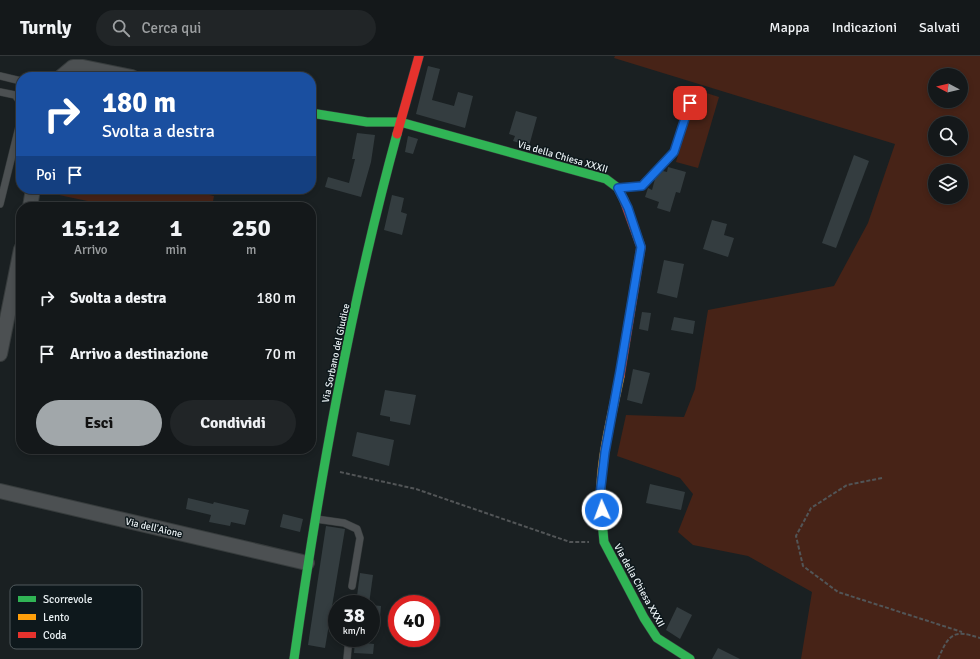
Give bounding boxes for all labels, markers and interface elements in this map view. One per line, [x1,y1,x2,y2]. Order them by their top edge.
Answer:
search box [96,10,376,46]
text: Turnly [20,16,72,40]
icon: search [110,17,132,39]
text: Cerca qui [142,19,201,37]
text: Mappa [769,19,810,36]
text: Indicazioni [832,19,897,36]
text: Salvati [919,19,960,36]
north arrow [928,68,968,108]
map controls [928,68,968,204]
text: 180 m [102,86,176,120]
pin [673,86,707,120]
icon: right [36,88,88,140]
icon: arrive [679,92,701,114]
button: search [928,116,968,156]
text: Svolta a destra [102,120,215,142]
street label: Via della Chiesa XXXII [516,138,609,176]
icon: arrive [64,164,86,186]
button: layers [928,164,968,204]
text: Poi [36,166,56,184]
text: 15:12 [61,213,120,243]
text: 1 [170,213,182,243]
text: 250 [232,213,271,243]
text: Arrivo [74,242,108,258]
text: min [166,242,187,258]
text: m [246,242,256,258]
icon: right [36,287,58,309]
text: Svolta a destra [70,289,166,307]
text: 180 m [256,289,296,307]
street label: Via Sorbano del Giudice [320,303,352,404]
icon: arrive [36,343,58,365]
text: Arrivo a destinazione [70,345,208,363]
text: 70 m [265,345,296,363]
button: Esci [36,400,162,446]
button: Condividi [170,400,296,446]
position arrow [581,489,623,531]
street label: Via dell'Aione [124,516,183,540]
street label: Via della Chiesa XXXII [611,542,667,629]
legend [10,585,142,649]
text: Scorrevole [43,593,92,606]
speed limit sign: 40 [388,595,440,647]
text: 38 [343,603,365,628]
text: Lento [43,611,70,624]
text: km/h [343,625,365,637]
text: Coda [43,629,67,642]

